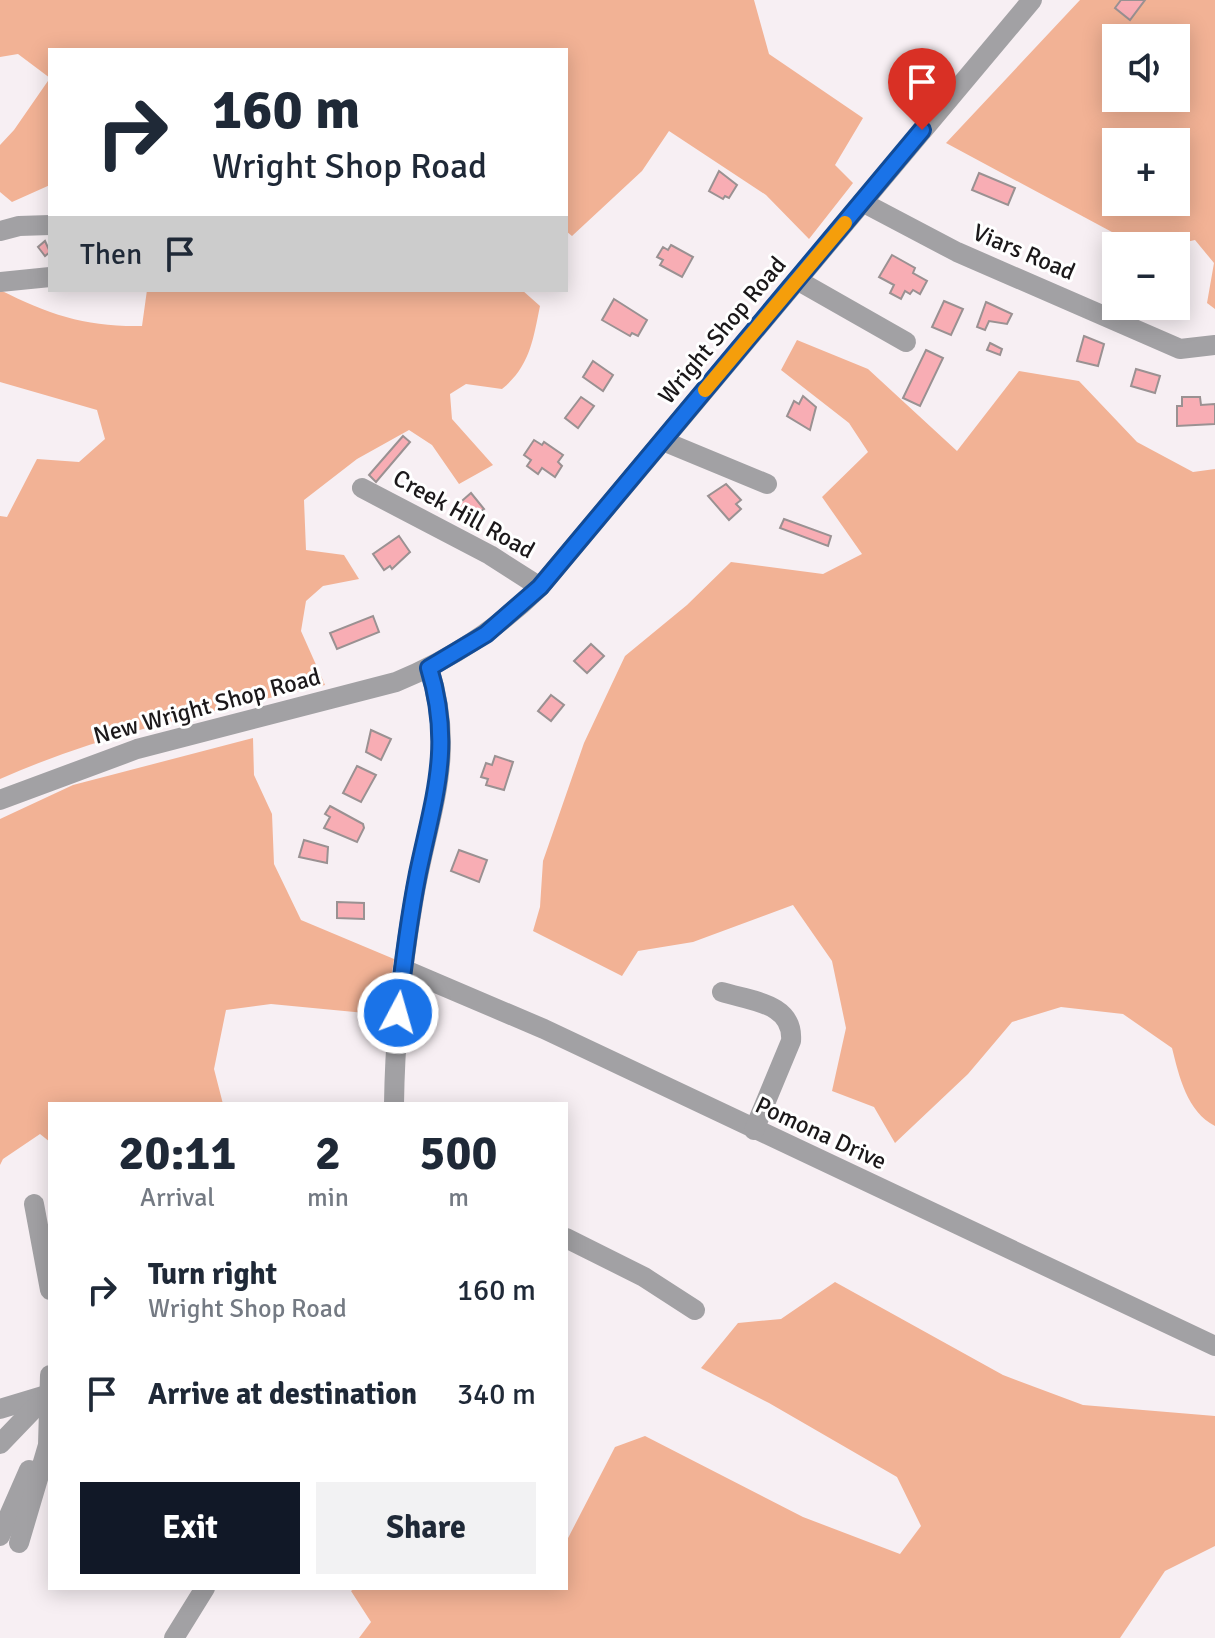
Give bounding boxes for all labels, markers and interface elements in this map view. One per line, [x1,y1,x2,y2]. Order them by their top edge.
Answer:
map controls [1102,24,1190,320]
button: sound [1102,24,1190,112]
pin [888,48,956,130]
icon: arrive [900,60,944,104]
text: 160 m [212,75,360,144]
icon: right [80,80,184,184]
button: + [1102,128,1190,216]
text: Wright Shop Road [212,144,487,189]
street label: Viars Road [968,217,1080,287]
icon: arrive [158,232,202,276]
button: − [1102,232,1190,320]
text: Then [80,236,142,273]
street label: Wright Shop Road [652,250,792,410]
street label: Creek Hill Road [388,463,540,565]
street label: New Wright Shop Road [90,661,324,751]
position arrow [356,971,440,1055]
street label: Pomona Drive [751,1090,891,1176]
text: 20:11 [119,1124,236,1183]
text: 2 [315,1124,341,1183]
text: 500 [420,1124,497,1183]
text: Arrival [140,1182,215,1214]
text: min [307,1182,349,1214]
text: m [448,1182,469,1214]
text: Turn right [148,1256,277,1293]
icon: right [80,1268,124,1312]
text: 160 m [457,1272,536,1309]
text: Wright Shop Road [148,1293,347,1325]
icon: arrive [80,1372,124,1416]
text: Arrive at destination [148,1376,417,1413]
text: 340 m [457,1376,536,1413]
button: Exit [80,1482,300,1574]
button: Share [316,1482,536,1574]

